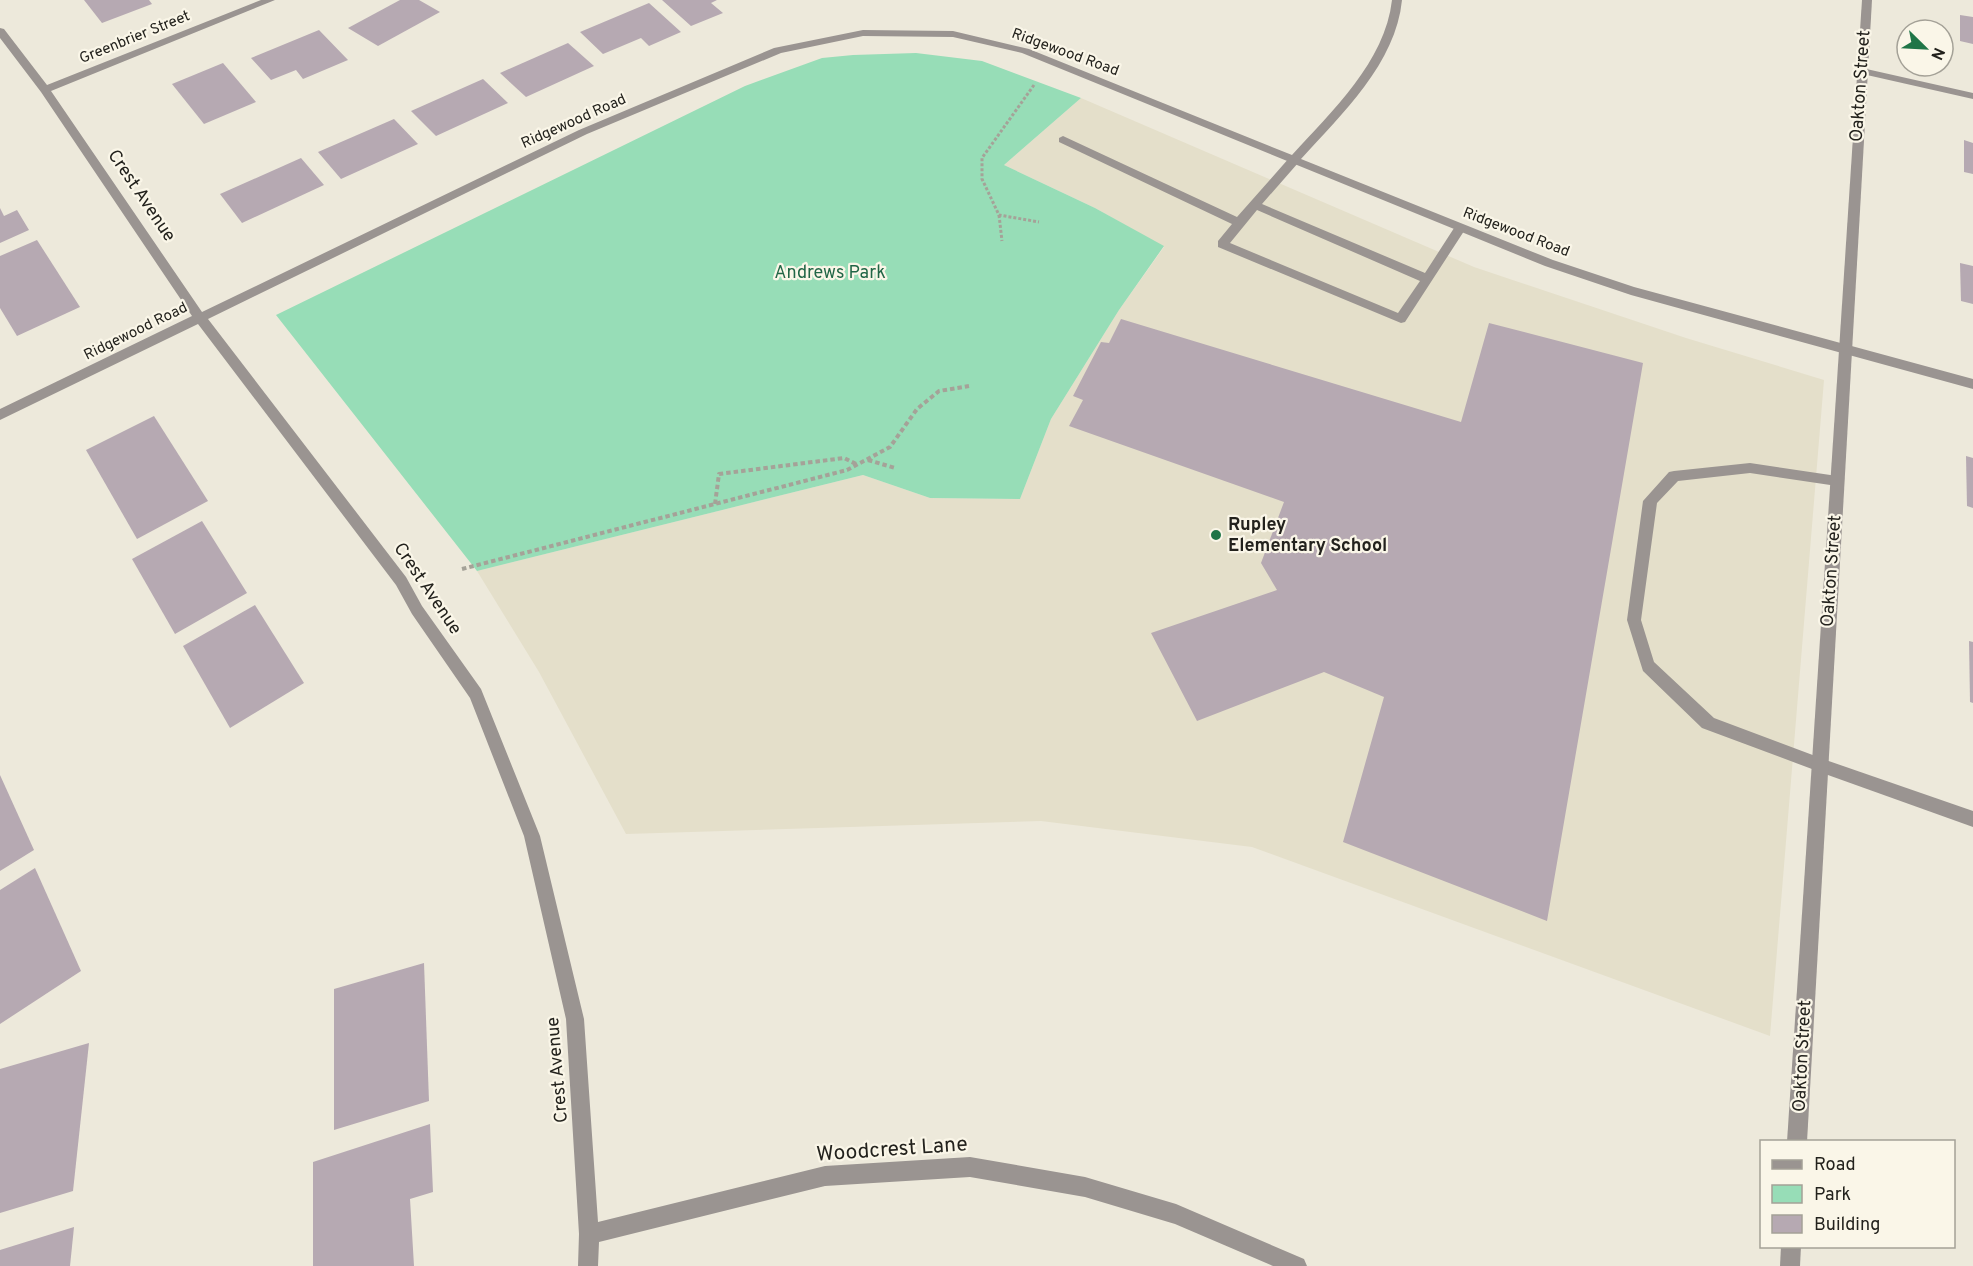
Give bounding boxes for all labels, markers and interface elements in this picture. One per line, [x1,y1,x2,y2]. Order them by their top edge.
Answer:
street label: Greenbrier Street [77,7,193,69]
north arrow [1895,18,1955,78]
street label: Ridgewood Road [1009,25,1121,81]
street label: Oakton Street [1846,29,1876,143]
text: N [1925,44,1948,63]
street label: Ridgewood Road [519,90,629,154]
street label: Crest Avenue [102,145,180,247]
street label: Ridgewood Road [1460,204,1572,262]
park label: Andrews Park [774,262,886,285]
street label: Ridgewood Road [81,299,191,365]
place label: Rupley Elementary School [1228,514,1387,558]
street label: Oakton Street [1817,514,1847,628]
marker: Rupley Elementary School [1209,528,1223,542]
street label: Crest Avenue [388,538,466,640]
street label: Oakton Street [1789,999,1817,1113]
street label: Crest Avenue [542,1016,574,1124]
street label: Woodcrest Lane [816,1131,968,1169]
legend [1760,1140,1955,1248]
text: Road [1814,1154,1856,1177]
text: Park [1814,1184,1851,1207]
text: Building [1814,1214,1880,1237]

